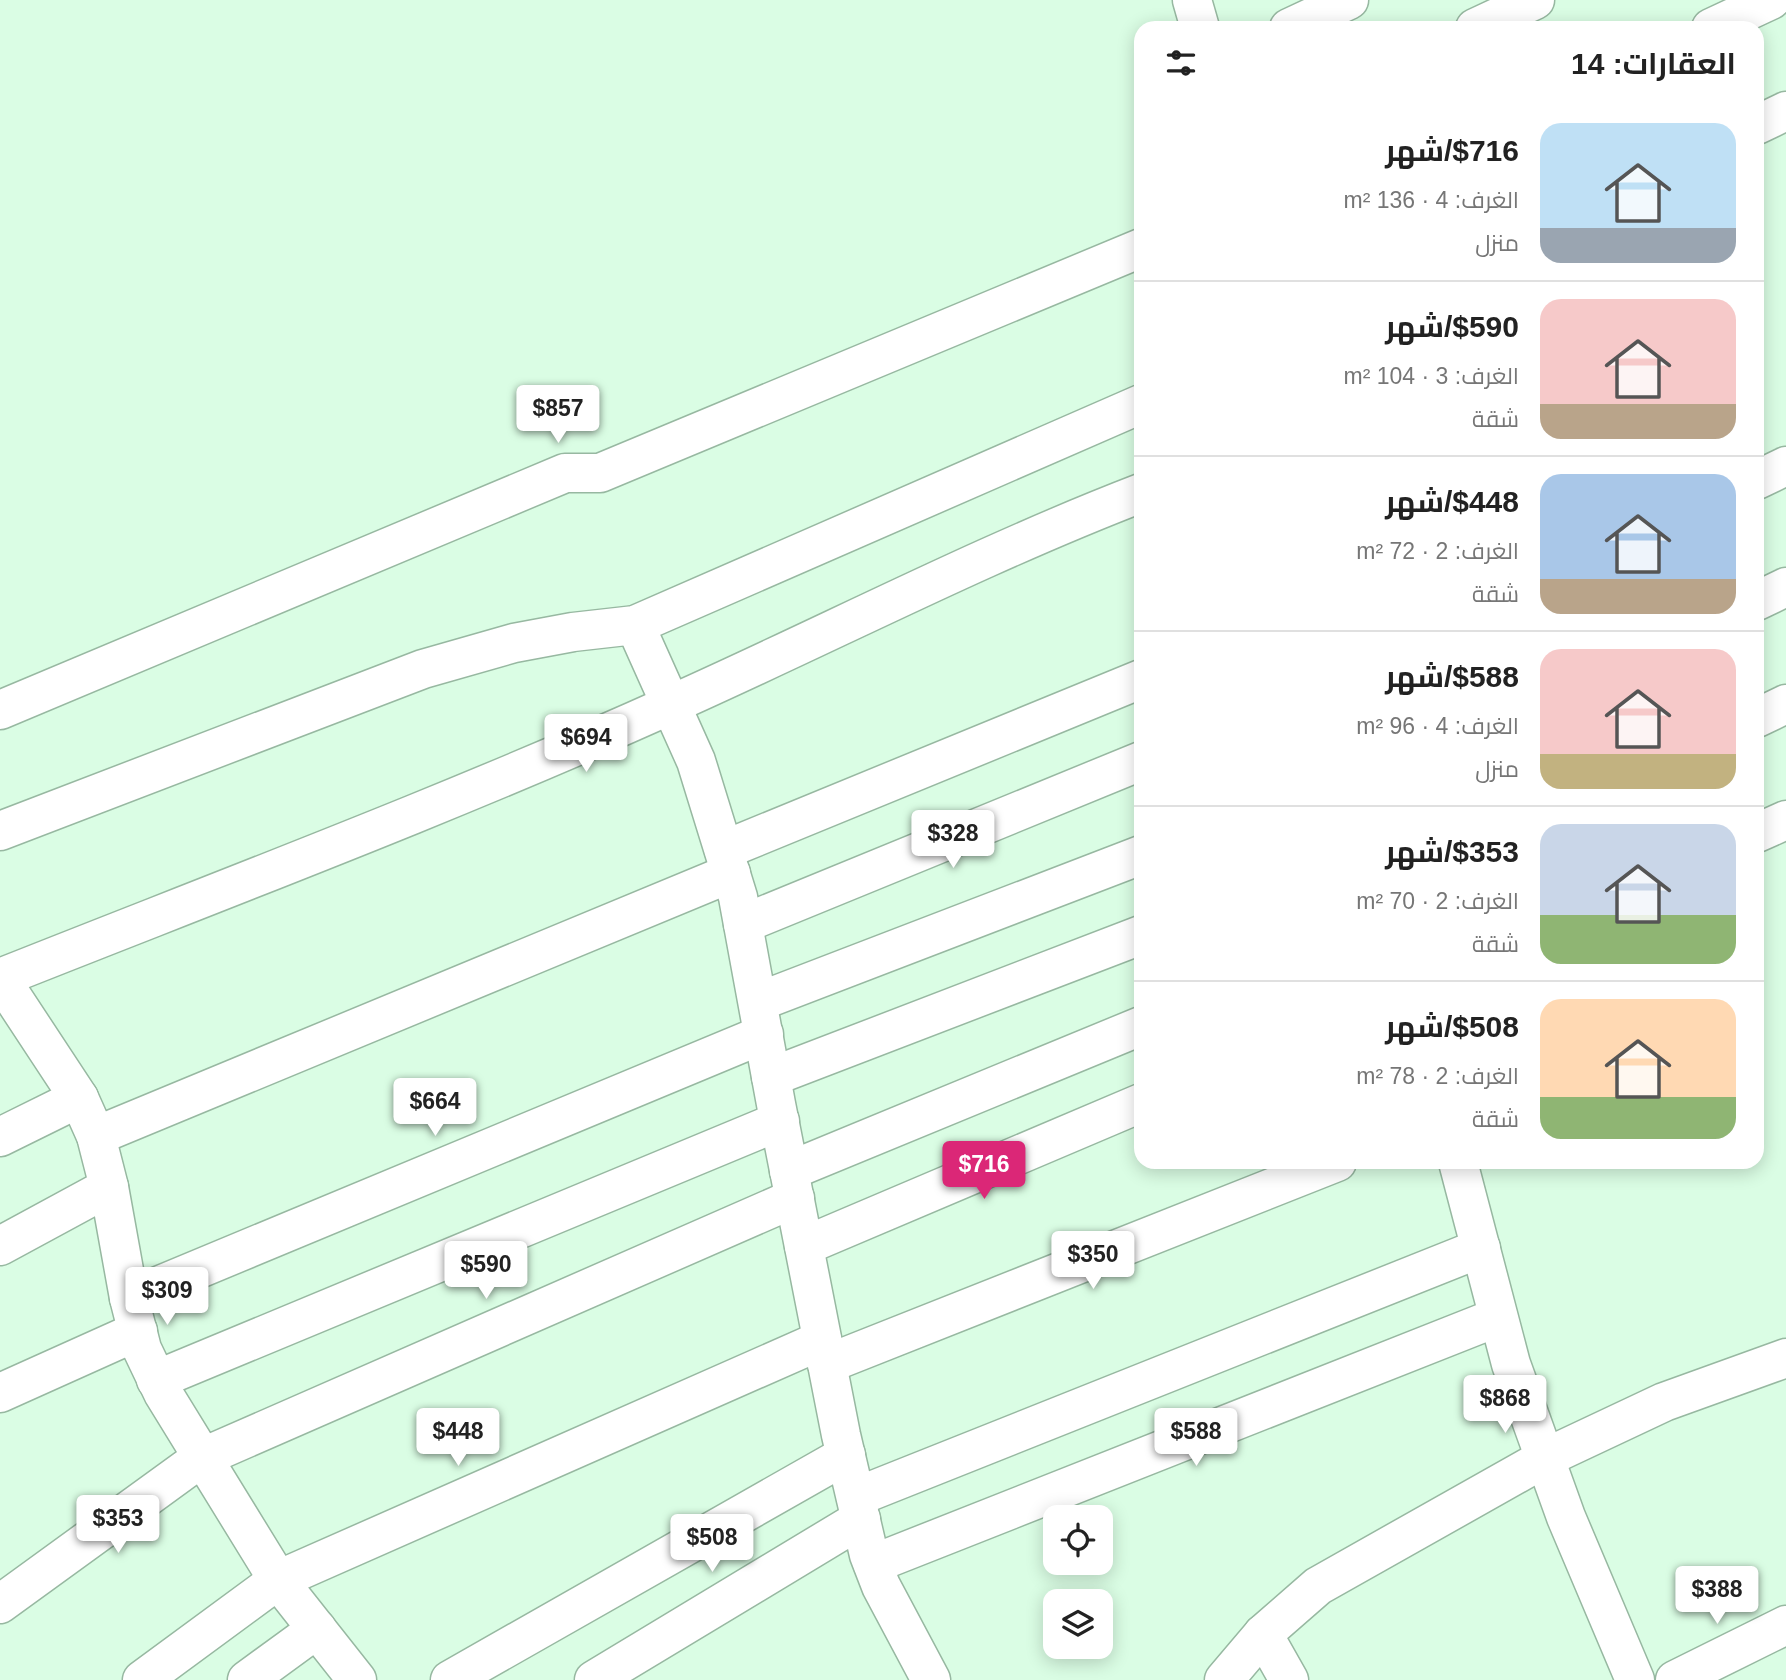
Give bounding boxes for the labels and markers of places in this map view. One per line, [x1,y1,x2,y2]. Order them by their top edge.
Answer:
pin: $857 [517,386,599,445]
pin: $694 [545,714,627,774]
pin: $328 [912,810,994,870]
pin: $664 [394,1078,476,1138]
pin: $716 [943,1142,1025,1201]
pin: $350 [1052,1232,1134,1291]
pin: $590 [445,1242,527,1301]
pin: $309 [126,1268,208,1327]
pin: $868 [1464,1376,1546,1435]
pin: $448 [417,1408,499,1468]
pin: $588 [1155,1408,1237,1468]
pin: $353 [77,1496,159,1555]
pin: $508 [671,1514,753,1574]
pin: $388 [1676,1566,1758,1626]

